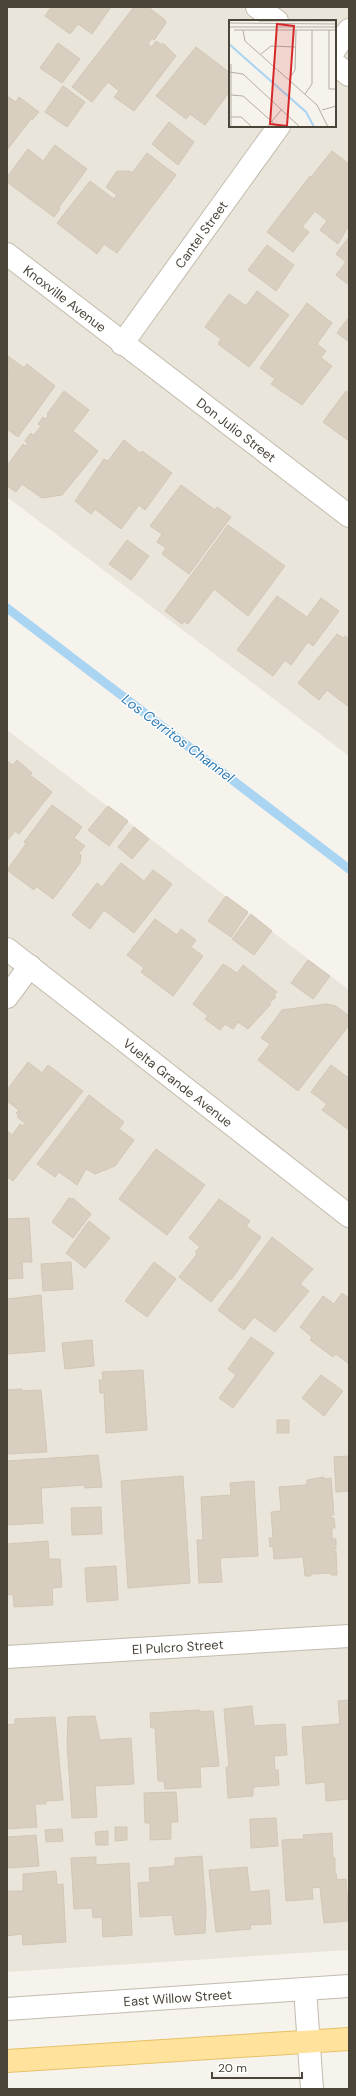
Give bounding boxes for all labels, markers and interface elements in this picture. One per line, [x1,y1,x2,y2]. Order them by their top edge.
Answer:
inset map [229,20,336,127]
street label: Cantel Street [171,197,231,272]
street label: Knoxville Avenue [20,261,110,335]
street label: Don Julio Street [193,394,280,466]
water label: Los Cerritos Channel [118,690,238,787]
street label: Vuelta Grande Avenue [120,1034,236,1131]
street label: El Pulcro Street [131,1635,224,1658]
street label: East Willow Street [123,1985,232,2010]
scale bar [212,2054,302,2080]
text: 20 m [218,2060,247,2076]

